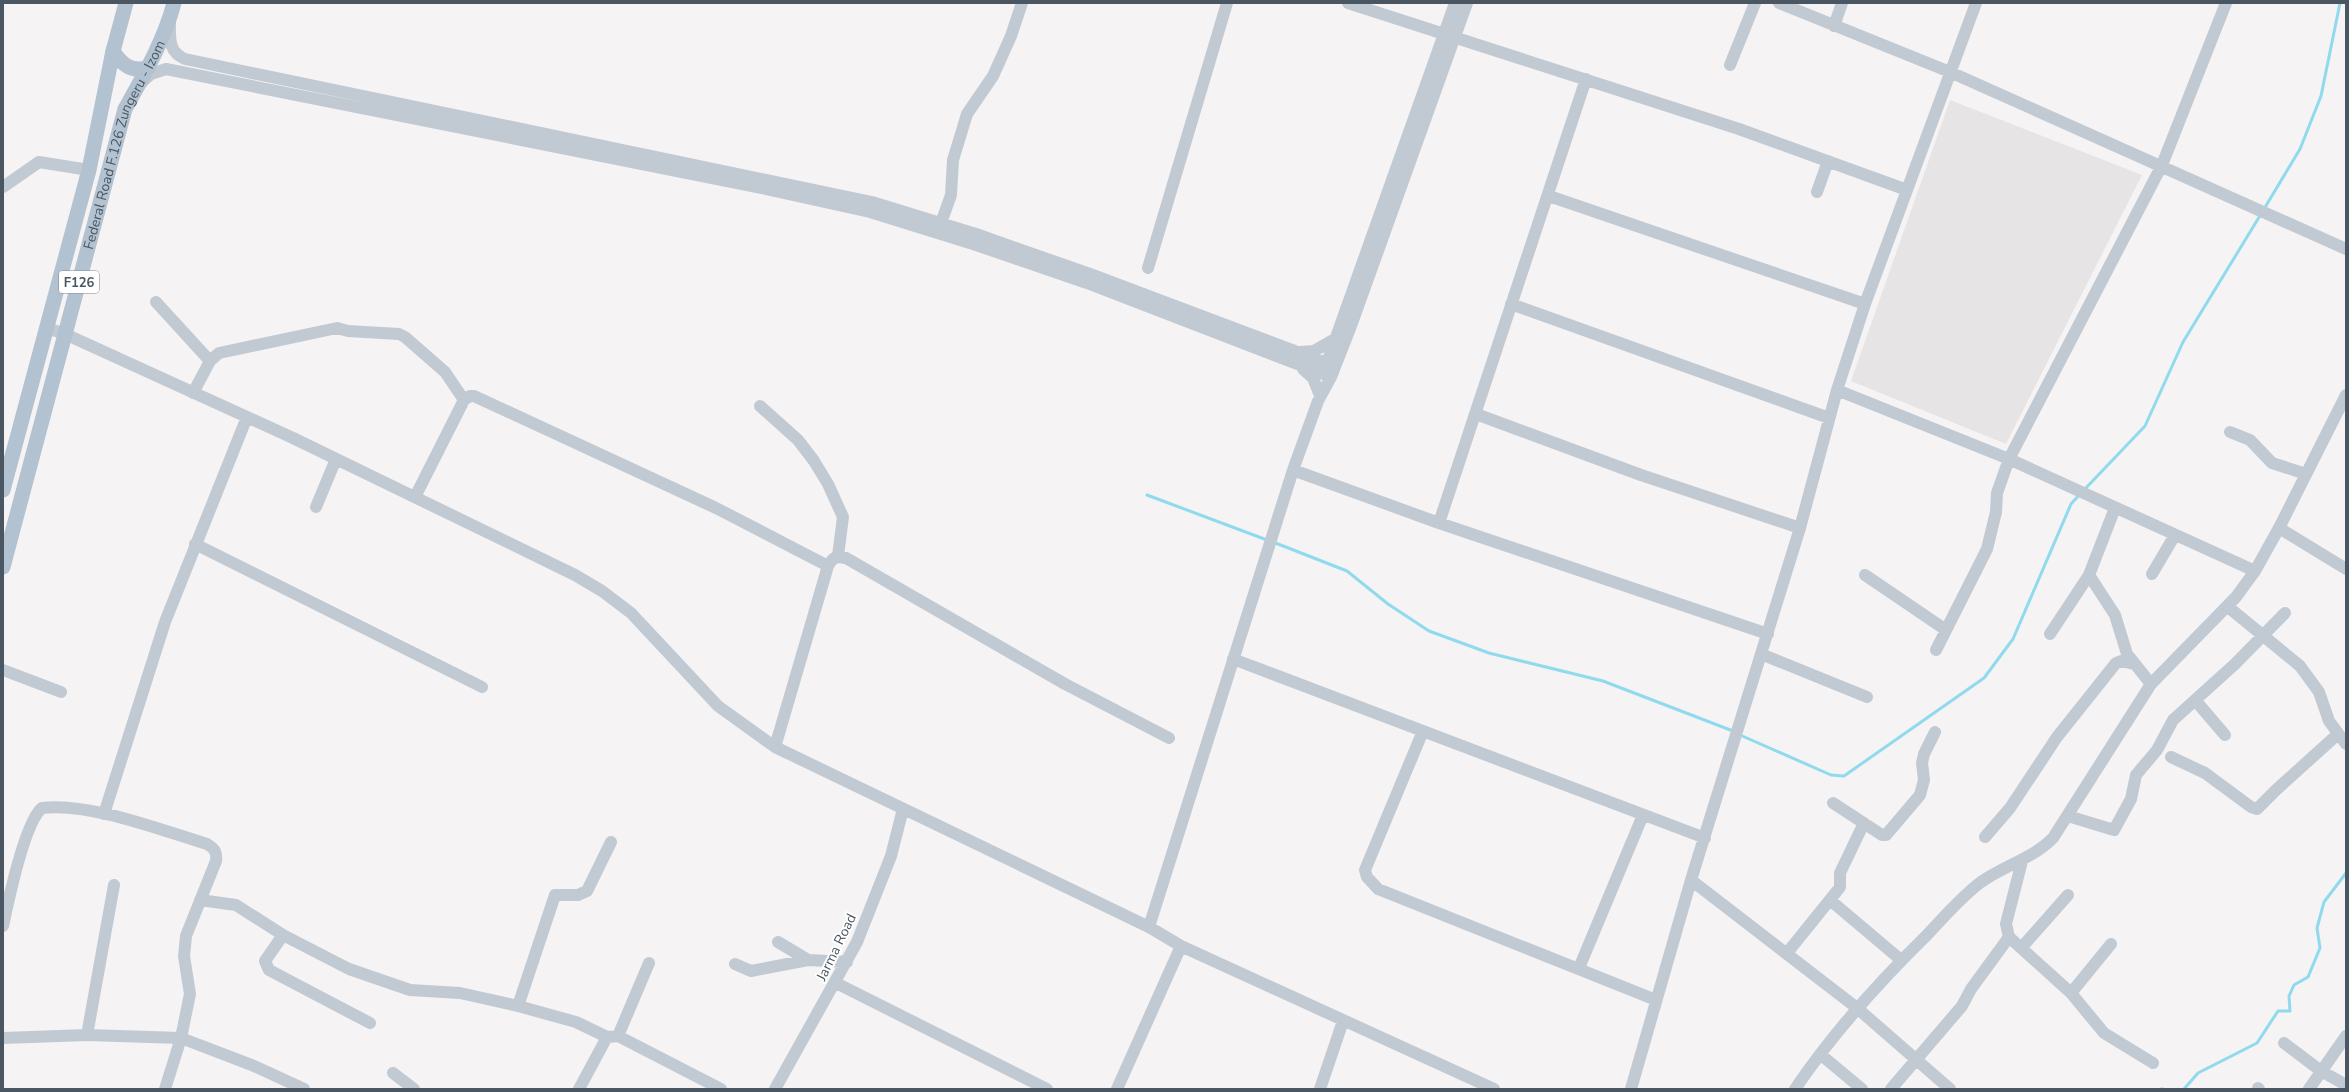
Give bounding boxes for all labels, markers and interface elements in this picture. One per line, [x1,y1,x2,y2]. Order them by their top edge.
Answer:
street label: Federal Road F.126 Zungeru - Izom [79,37,170,251]
road number: F126 [59,271,99,293]
street label: Jarma Road [812,910,861,985]

